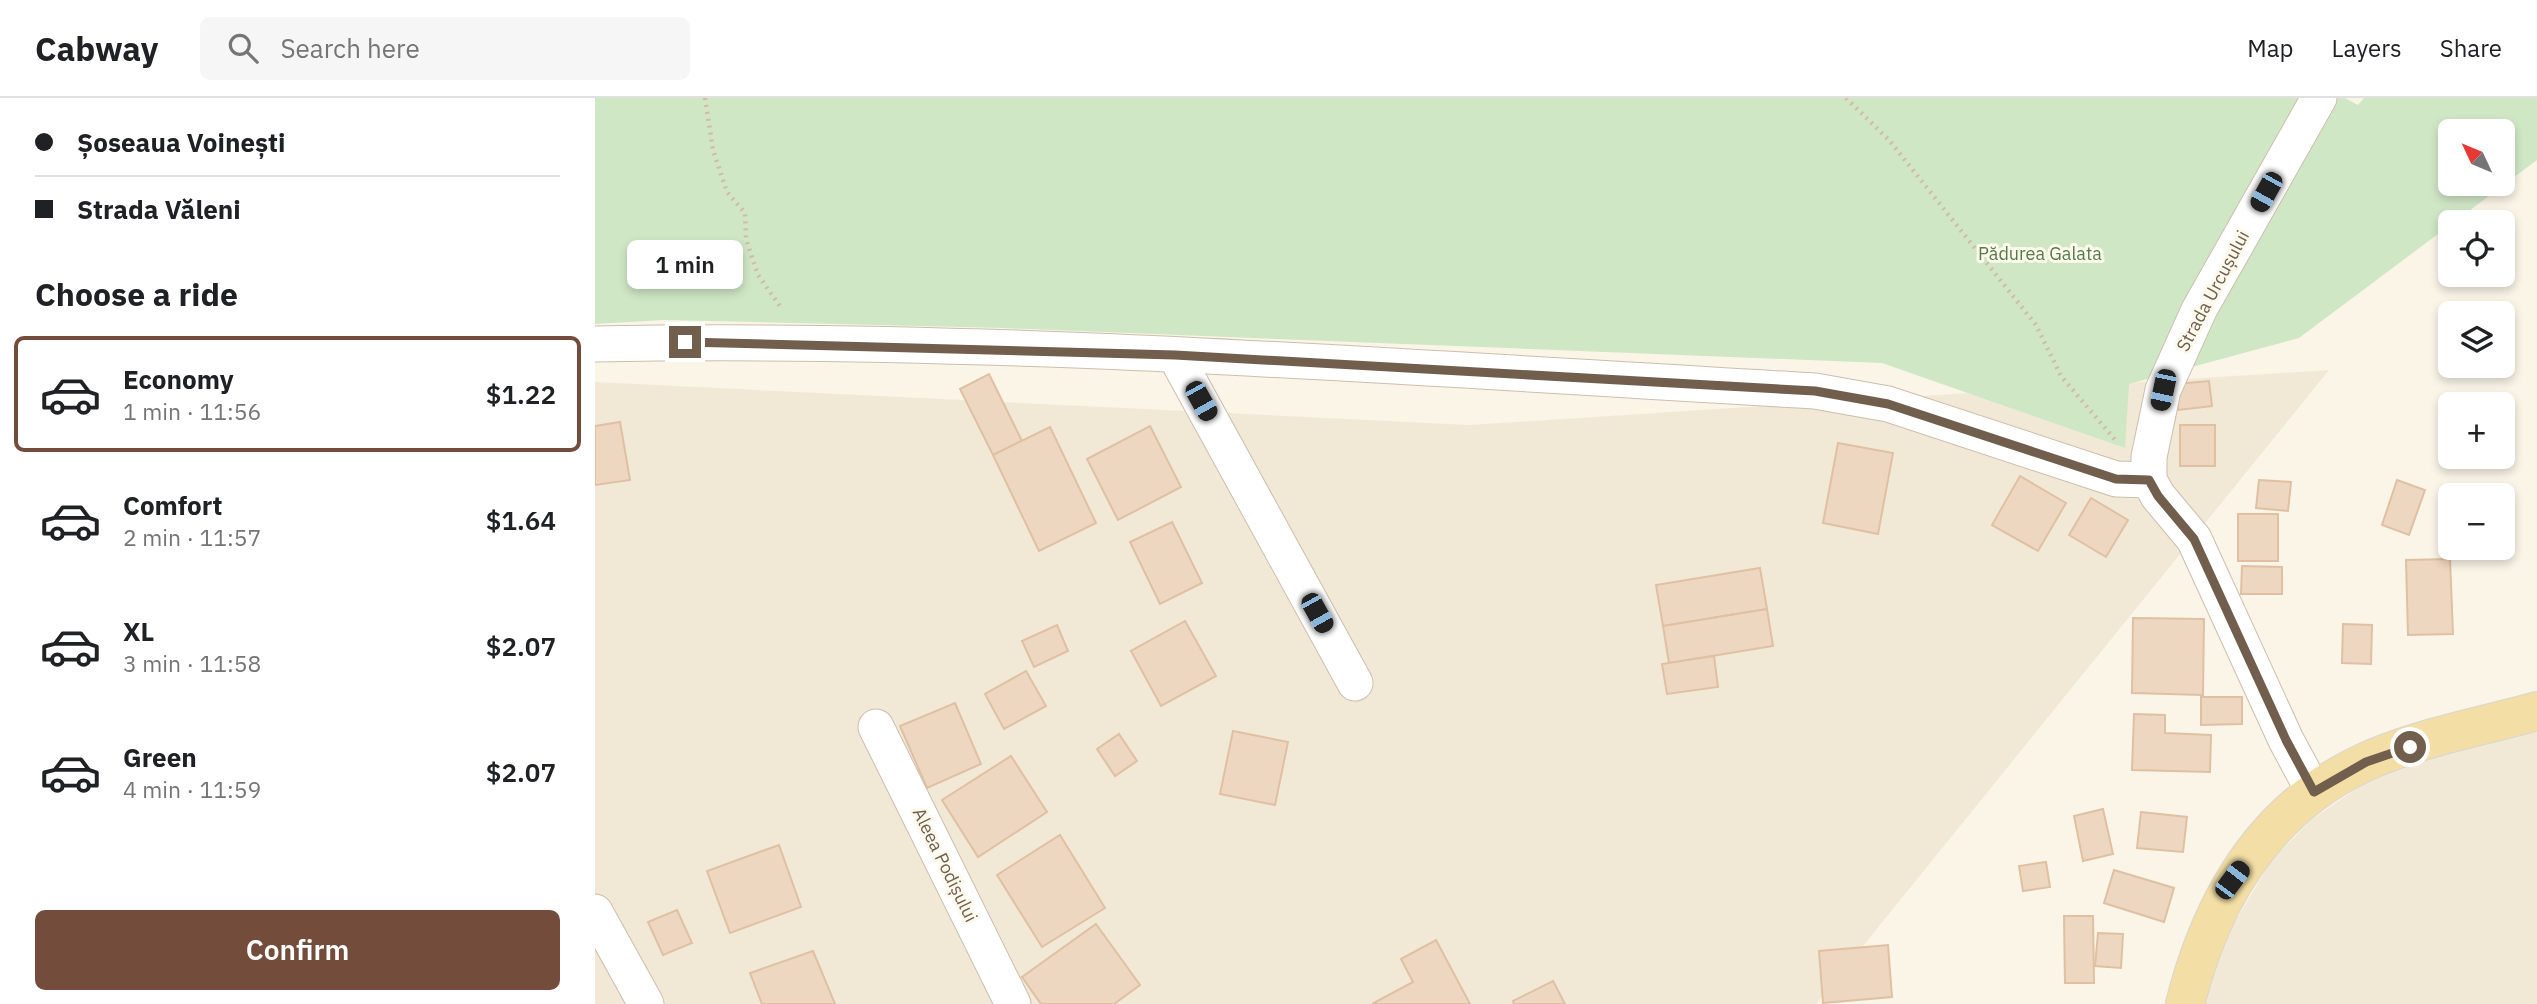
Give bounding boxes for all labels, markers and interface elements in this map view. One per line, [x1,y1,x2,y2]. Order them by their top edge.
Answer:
search box [200,17,690,80]
text: Cabway [35,27,158,70]
icon: search [224,29,262,67]
text: Search here [280,31,420,65]
text: Map [2247,32,2294,64]
text: Layers [2332,32,2402,64]
text: Share [2440,32,2502,64]
north arrow [2438,119,2515,196]
map controls [2438,119,2515,560]
text: Șoseaua Voinești [77,125,285,159]
car [2247,169,2286,215]
text: Strada Văleni [77,192,241,226]
button: locate [2438,210,2515,287]
street label: Strada Urcușului [2171,226,2254,355]
callout: 1 min [627,240,743,289]
park label: Pădurea Galata [1978,242,2102,265]
text: 1 min [655,249,715,279]
text: Choose a ride [35,273,238,315]
button: layers [2438,301,2515,378]
route end [669,326,701,358]
text: Economy [123,362,234,396]
icon: car [39,363,102,426]
car [2149,367,2178,413]
text: $1.22 [486,377,556,411]
car [1182,378,1221,424]
button: + [2438,392,2515,469]
text: 1 min · 11:56 [123,396,261,426]
button: − [2438,483,2515,560]
text: Comfort [123,488,222,522]
icon: car [39,489,102,552]
text: $1.64 [486,503,556,537]
text: 2 min · 11:57 [123,522,261,552]
car [1298,590,1337,636]
text: XL [123,614,154,648]
icon: car [39,615,102,678]
text: $2.07 [486,629,556,663]
text: 3 min · 11:58 [123,648,261,678]
route start [2394,731,2426,763]
text: Green [123,740,197,774]
icon: car [39,741,102,804]
text: $2.07 [486,755,556,789]
text: 4 min · 11:59 [123,774,261,804]
street label: Aleea Podișului [908,804,983,926]
car [2211,857,2254,903]
button: Confirm [35,910,560,990]

